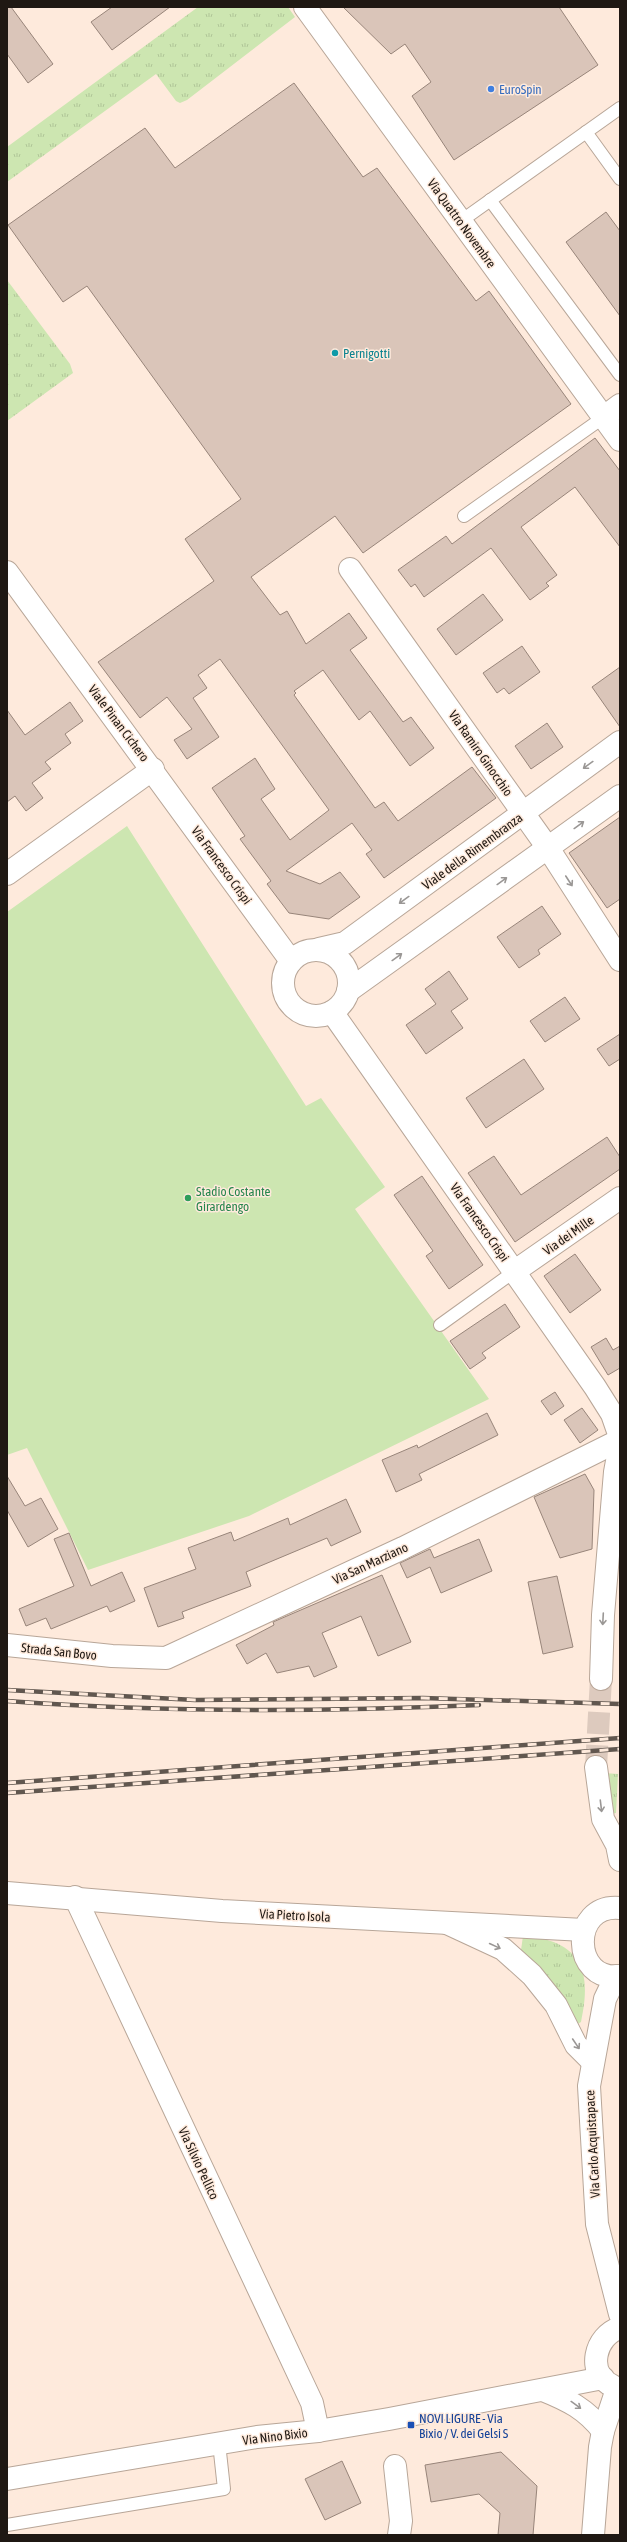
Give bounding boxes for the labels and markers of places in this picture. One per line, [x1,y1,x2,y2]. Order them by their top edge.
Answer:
place label: EuroSpin [499,82,542,97]
marker: EuroSpin [486,84,496,94]
place label: Pernigotti [343,346,390,361]
marker: Pernigotti [330,348,340,358]
place label: Stadio Costante Girardengo [196,1184,271,1214]
marker: Stadio Costante Girardengo [183,1193,193,1203]
place label: NOVI LIGURE - Via Bixio / V. dei Gelsi S [419,2411,509,2441]
marker: NOVI LIGURE - Via Bixio / V. dei Gelsi S [406,2420,416,2430]

